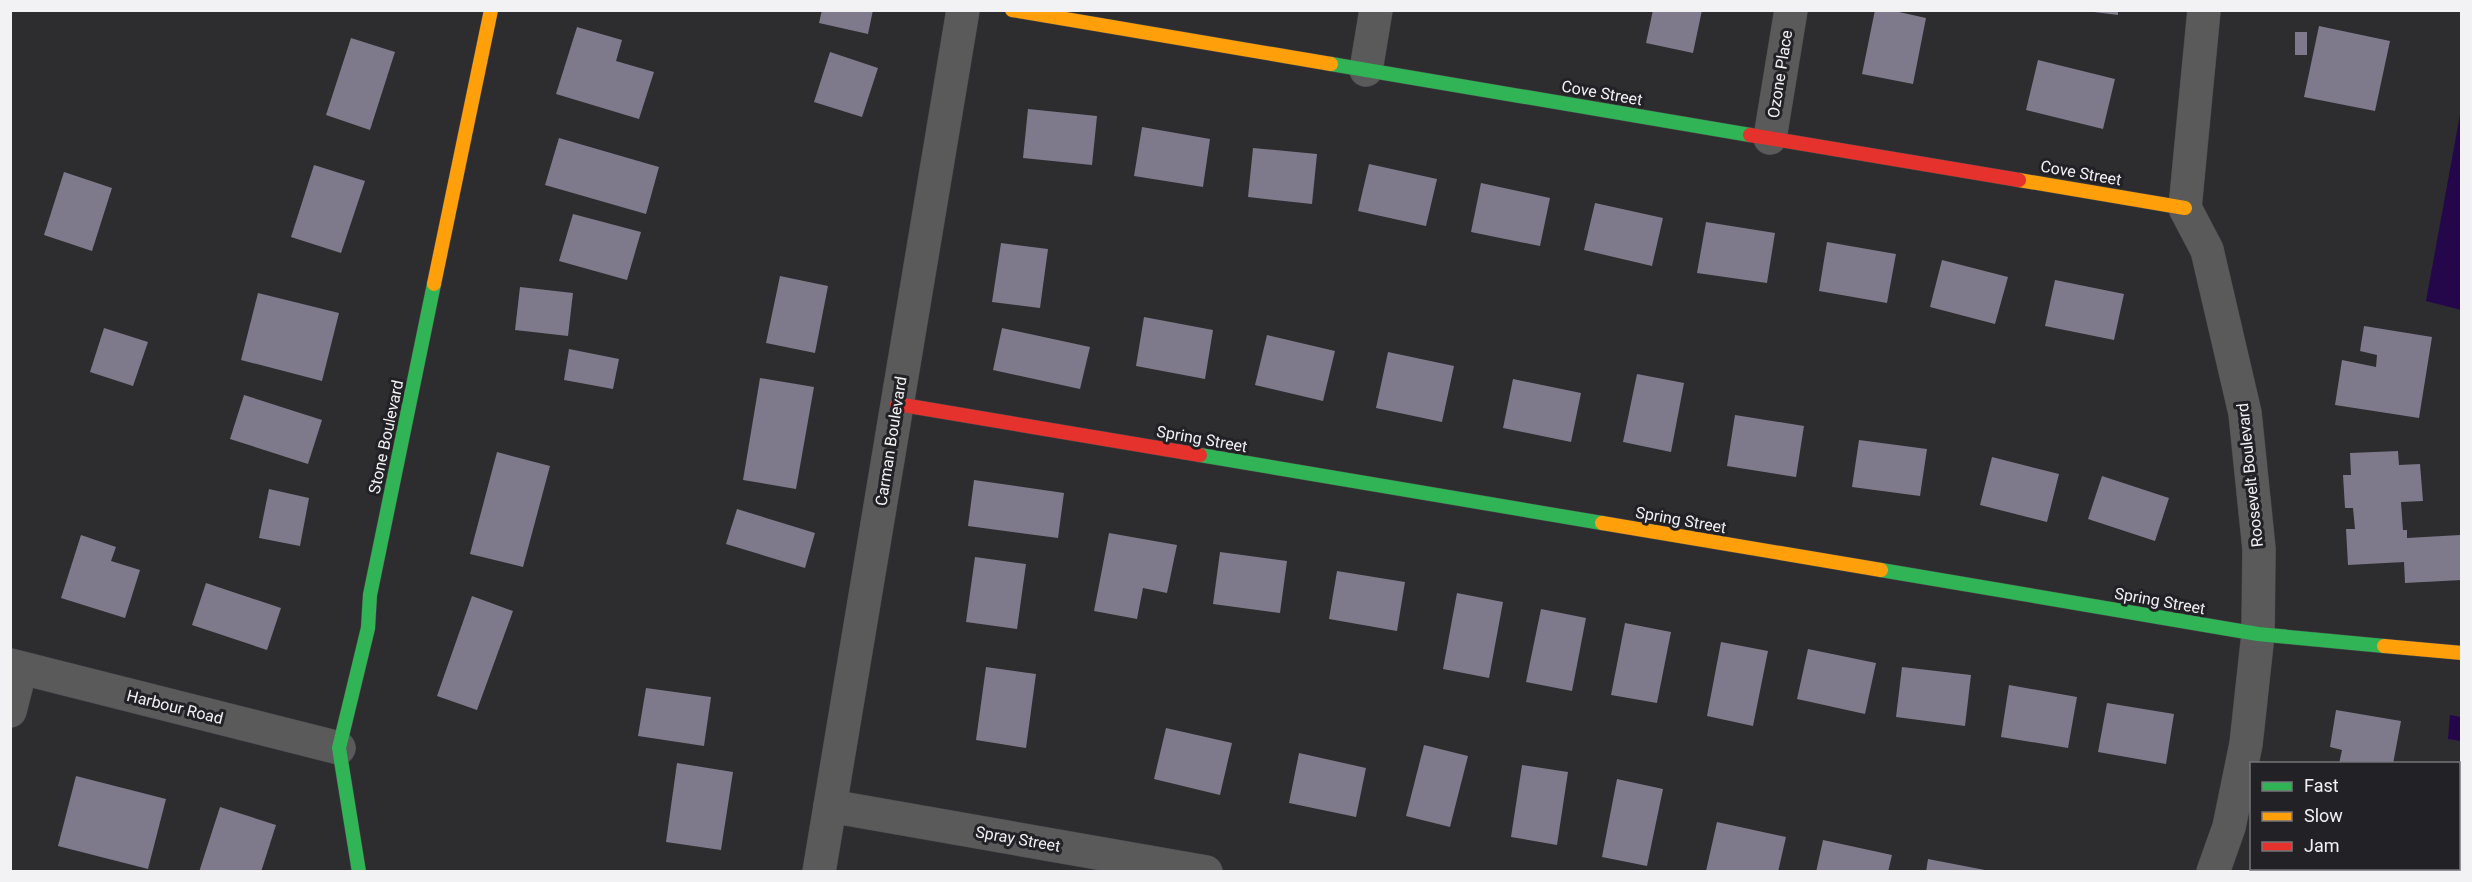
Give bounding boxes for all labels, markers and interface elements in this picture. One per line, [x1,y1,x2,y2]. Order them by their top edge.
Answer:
street label: Ozone Place [1764,29,1796,119]
street label: Cove Street [1560,77,1644,109]
street label: Cove Street [2039,157,2123,189]
street label: Carman Boulevard [871,375,911,507]
street label: Stone Boulevard [365,378,407,496]
street label: Roosevelt Boulevard [2233,402,2267,548]
street label: Spring Street [1155,422,1249,456]
street label: Spring Street [1634,503,1728,537]
street label: Spring Street [2113,584,2207,618]
street label: Harbour Road [125,686,225,728]
legend [2250,762,2460,870]
text: Fast [2304,775,2339,796]
text: Slow [2304,805,2343,826]
street label: Spray Street [974,822,1062,856]
text: Jam [2304,835,2340,856]

